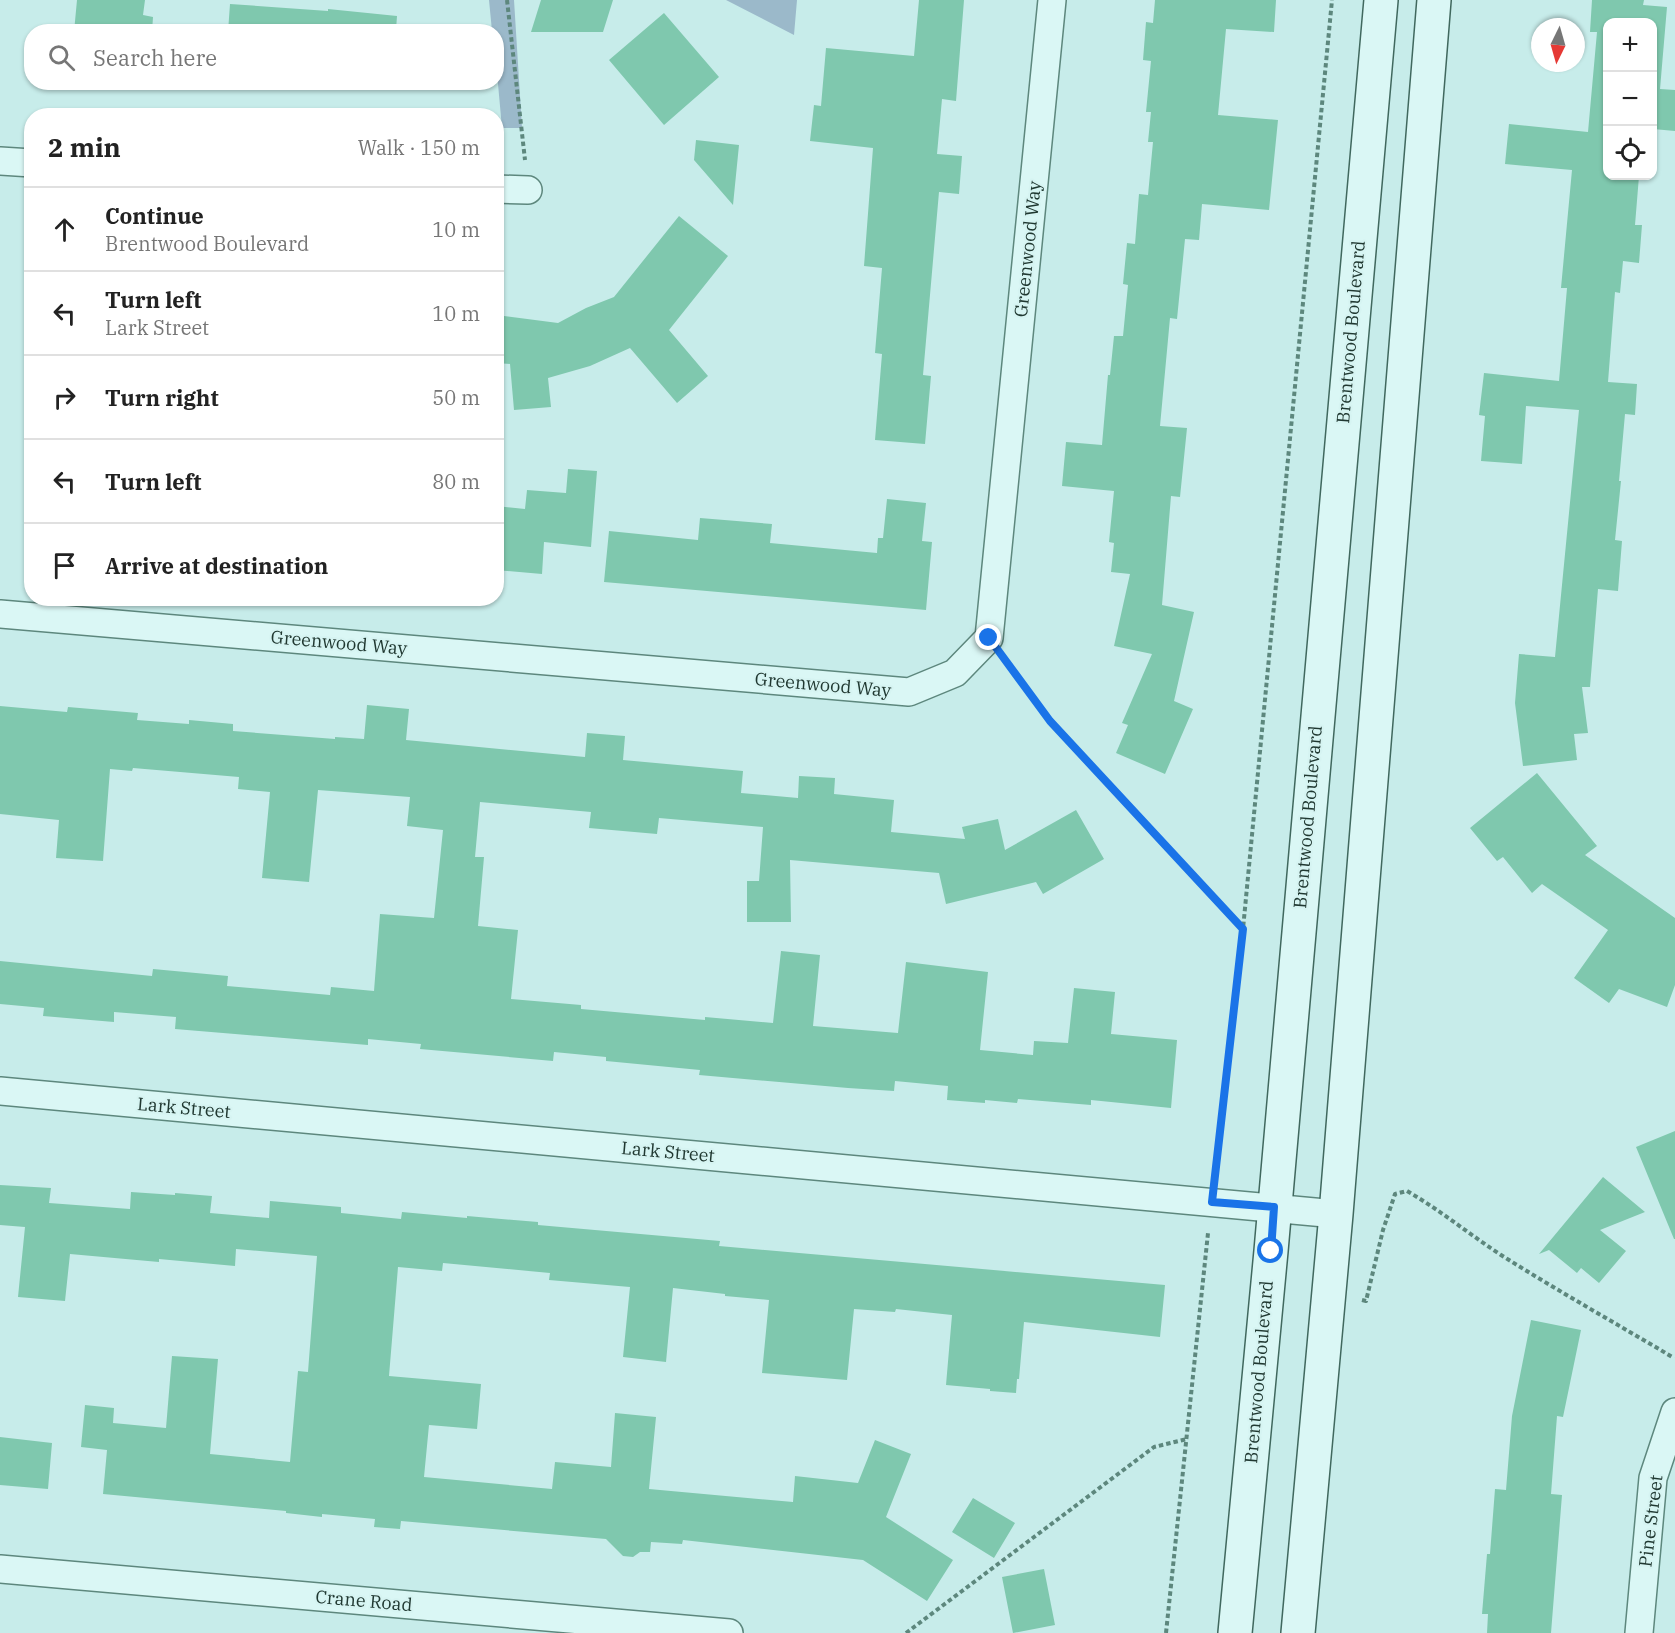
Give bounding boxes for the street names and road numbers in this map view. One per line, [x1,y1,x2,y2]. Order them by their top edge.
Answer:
street label: Greenwood Way [1009,179,1046,318]
street label: Brentwood Boulevard [1331,239,1370,424]
street label: Greenwood Way [270,625,409,660]
street label: Greenwood Way [754,667,893,702]
street label: Brentwood Boulevard [1288,724,1327,909]
street label: Lark Street [136,1092,232,1123]
street label: Lark Street [620,1136,716,1167]
street label: Brentwood Boulevard [1239,1279,1278,1464]
street label: Pine Street [1633,1473,1668,1568]
street label: Crane Road [314,1585,414,1616]

